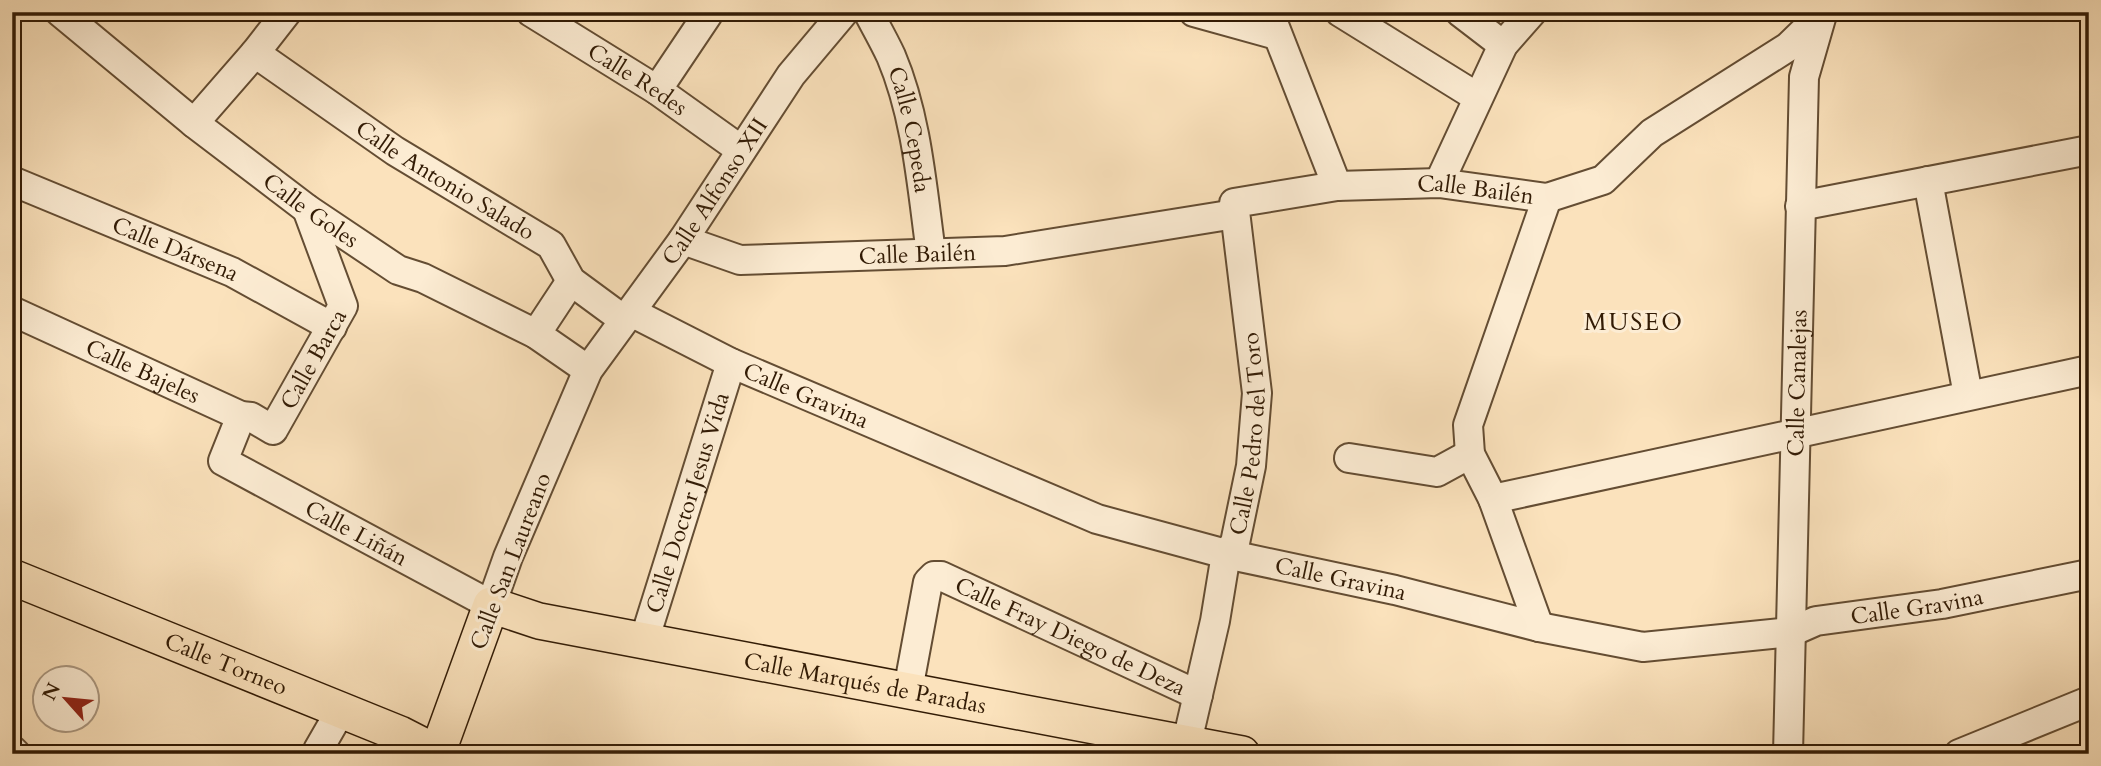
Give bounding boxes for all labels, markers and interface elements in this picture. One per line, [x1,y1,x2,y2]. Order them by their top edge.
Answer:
street label: Calle Redes [582,36,694,123]
street label: Calle Cepeda [880,62,938,195]
street label: Calle Alfonso XII [655,112,775,272]
street label: Calle Antonio Salado [349,113,540,248]
street label: Calle Goles [256,166,365,255]
street label: Calle Bailén [1417,168,1536,212]
street label: Calle Dársena [107,209,245,289]
street label: Calle Bailén [858,237,977,272]
street label: Calle Barca [273,304,354,415]
district label: MUSEO [1584,306,1684,339]
street label: Calle Canalejas [1780,309,1814,457]
street label: Calle Pedro del Toro [1222,331,1273,538]
street label: Calle Bajeles [81,332,205,411]
street label: Calle Gravina [738,355,874,436]
street label: Calle Doctor Jesus Vida [639,388,737,617]
street label: Calle San Laureano [462,468,559,654]
street label: Calle Liñán [299,493,413,573]
street label: Calle Gravina [1272,550,1410,608]
street label: Calle Fray Diego de Deza [950,570,1191,703]
street label: Calle Gravina [1849,581,1986,632]
street label: Calle Torneo [160,625,292,703]
street label: Calle Marqués de Paradas [741,645,989,721]
north arrow [32,664,102,734]
text: N [36,678,67,705]

